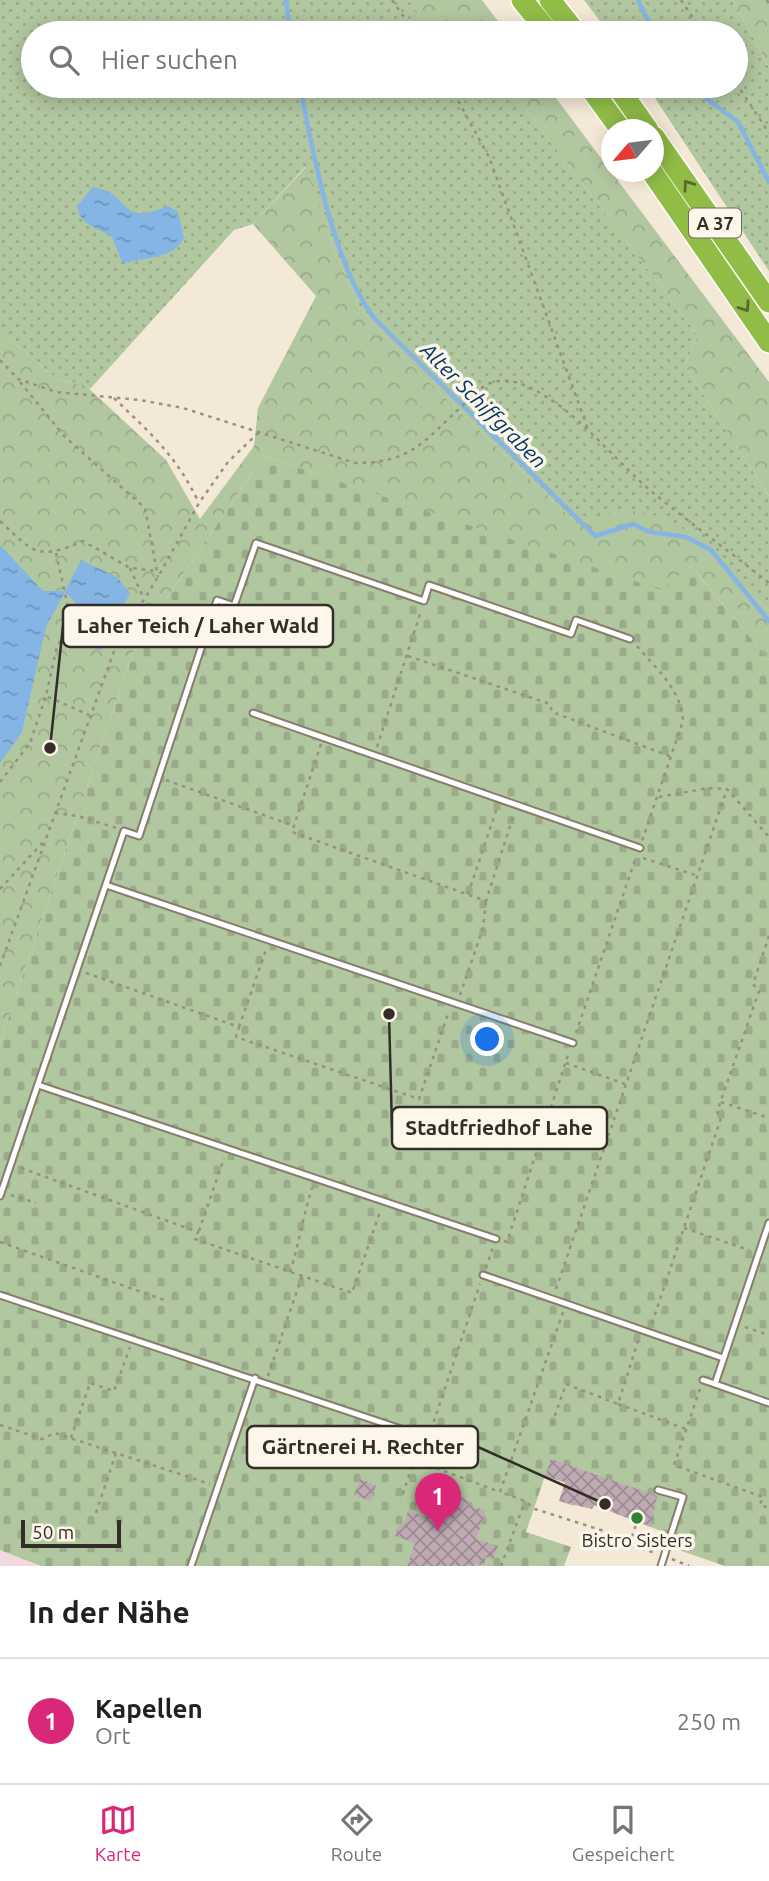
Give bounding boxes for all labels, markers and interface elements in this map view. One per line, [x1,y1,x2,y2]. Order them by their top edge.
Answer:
search box [21,21,748,98]
icon: search [45,41,83,79]
text: Hier suchen [101,45,238,74]
north arrow [601,119,664,182]
one-way arrow [684,180,696,193]
road number: A 37 [689,208,741,238]
one-way arrow [737,299,750,312]
water label: Alter Schiffgraben [416,337,552,473]
callout: Laher Teich / Laher Wald [63,605,333,647]
text: Laher Teich / Laher Wald [77,613,319,637]
your location [470,1022,504,1056]
callout: Stadtfriedhof Lahe [392,1107,607,1149]
text: Stadtfriedhof Lahe [405,1115,593,1139]
callout: Gärtnerei H. Rechter [247,1426,478,1468]
text: Gärtnerei H. Rechter [262,1434,464,1458]
pin: 1 [415,1473,461,1531]
marker: Bistro Sisters [629,1510,645,1526]
scale bar [21,1517,121,1549]
text: 50 m [32,1521,74,1543]
place label: Bistro Sisters [581,1529,693,1551]
text: In der Nähe [28,1595,190,1629]
text: Kapellen [95,1694,203,1723]
text: 1 [45,1709,57,1734]
text: 250 m [677,1709,741,1734]
text: Ort [95,1723,131,1748]
tab: Karte [95,1801,141,1865]
tab: Route [331,1801,382,1865]
tab: Gespeichert [572,1801,674,1865]

